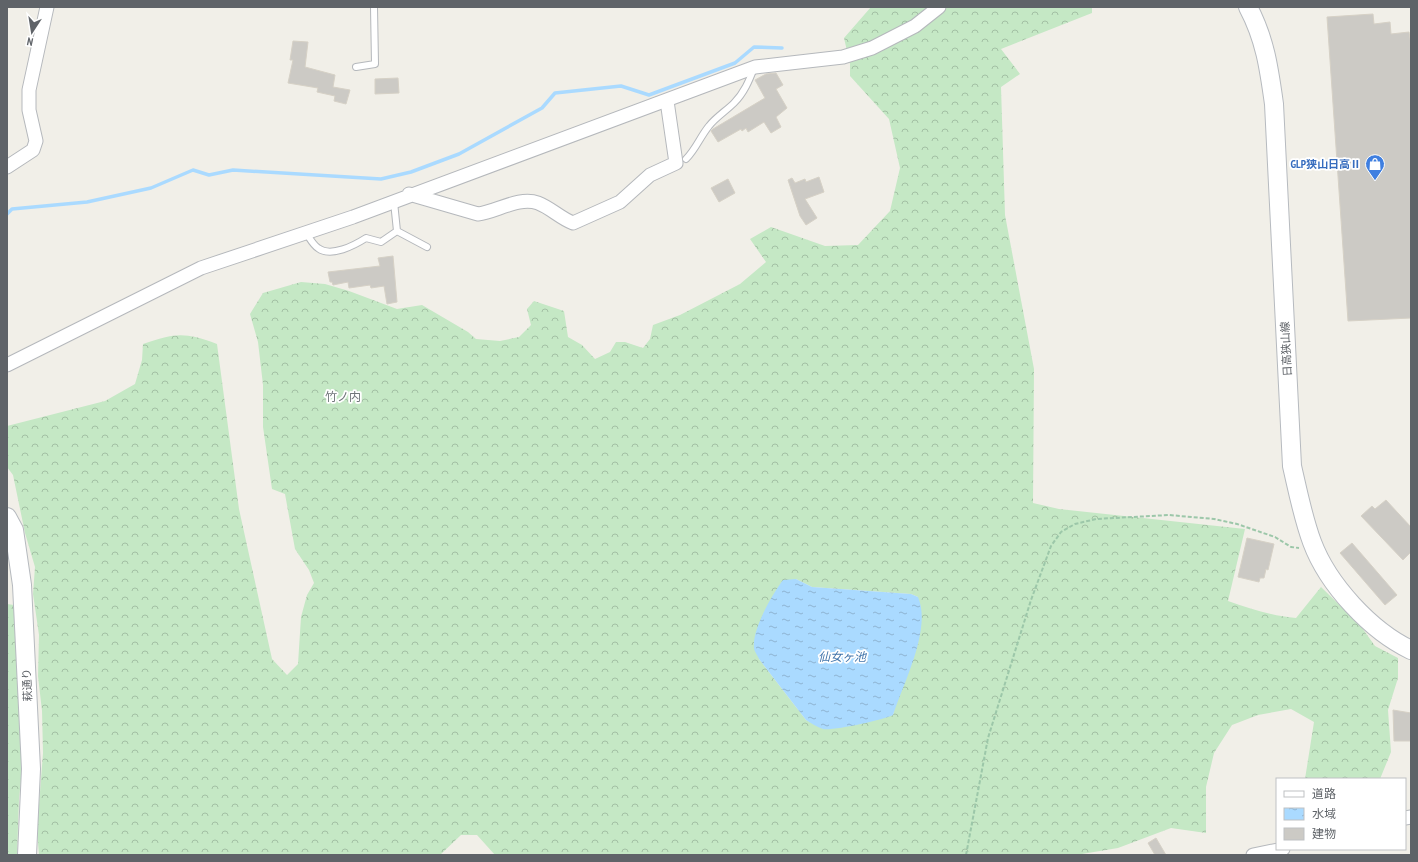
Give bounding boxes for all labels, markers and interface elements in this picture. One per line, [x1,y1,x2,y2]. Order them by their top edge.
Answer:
north arrow [12,12,52,52]
text: N [26,34,34,49]
shop icon: GLP狭山日高Ⅱ [1364,153,1386,181]
place label: GLP狭山日高Ⅱ [1291,157,1361,171]
street label: 日高狭山線 [1278,321,1294,377]
district label: 竹ノ内 [325,389,361,404]
water label: 仙女ヶ池 [818,649,867,664]
street label: 萩通り [19,668,35,702]
legend [1276,778,1406,850]
text: 道路 [1312,786,1336,801]
text: 水域 [1312,806,1336,821]
text: 建物 [1312,826,1336,841]

